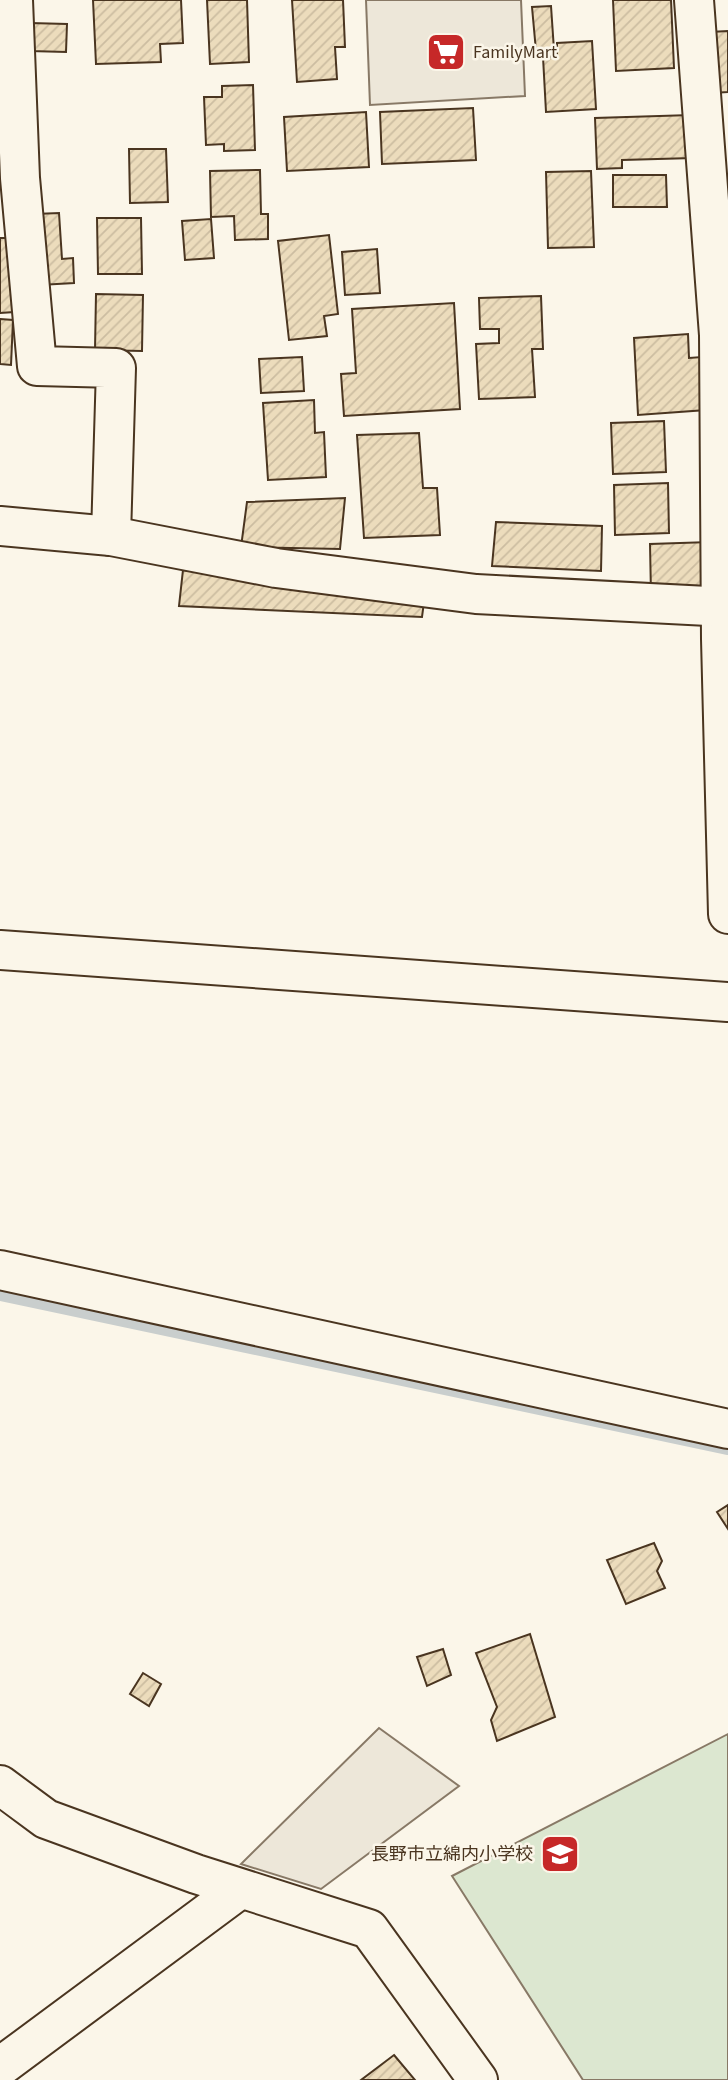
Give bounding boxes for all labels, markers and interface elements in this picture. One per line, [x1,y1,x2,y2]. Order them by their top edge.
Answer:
supermarket icon: FamilyMart [425,31,467,73]
place label: FamilyMart [473,40,557,65]
school or university icon: 長野市立綿内小学校 [539,1833,581,1875]
place label: 長野市立綿内小学校 [371,1842,533,1867]

